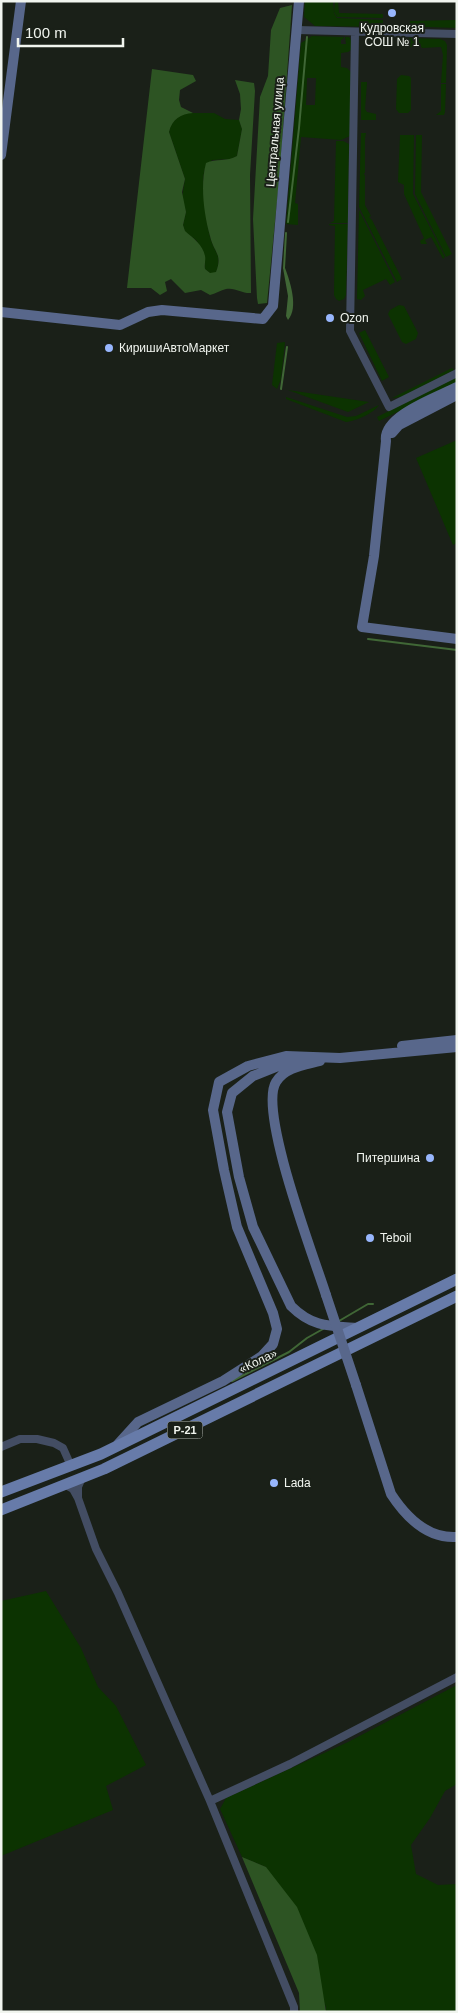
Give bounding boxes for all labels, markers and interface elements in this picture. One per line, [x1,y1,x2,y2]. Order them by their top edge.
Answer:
marker: Кудровская СОШ № 1 [386,7,398,19]
scale bar [18,15,122,47]
place label: Кудровская СОШ № 1 [360,21,424,49]
text: 100 m [25,24,67,41]
street label: Центральная улица [263,76,287,188]
place label: Ozon [340,311,369,325]
marker: Ozon [324,312,336,324]
place label: КиришиАвтоМаркет [119,341,230,355]
marker: КиришиАвтоМаркет [103,342,115,354]
place label: Питершина [356,1151,420,1165]
marker: Питершина [424,1152,436,1164]
place label: Teboil [380,1231,411,1245]
marker: Teboil [364,1232,376,1244]
street label: «Кола» [237,1346,280,1376]
road number: Р-21 [168,1422,202,1438]
place label: Lada [284,1476,311,1490]
marker: Lada [268,1477,280,1489]

